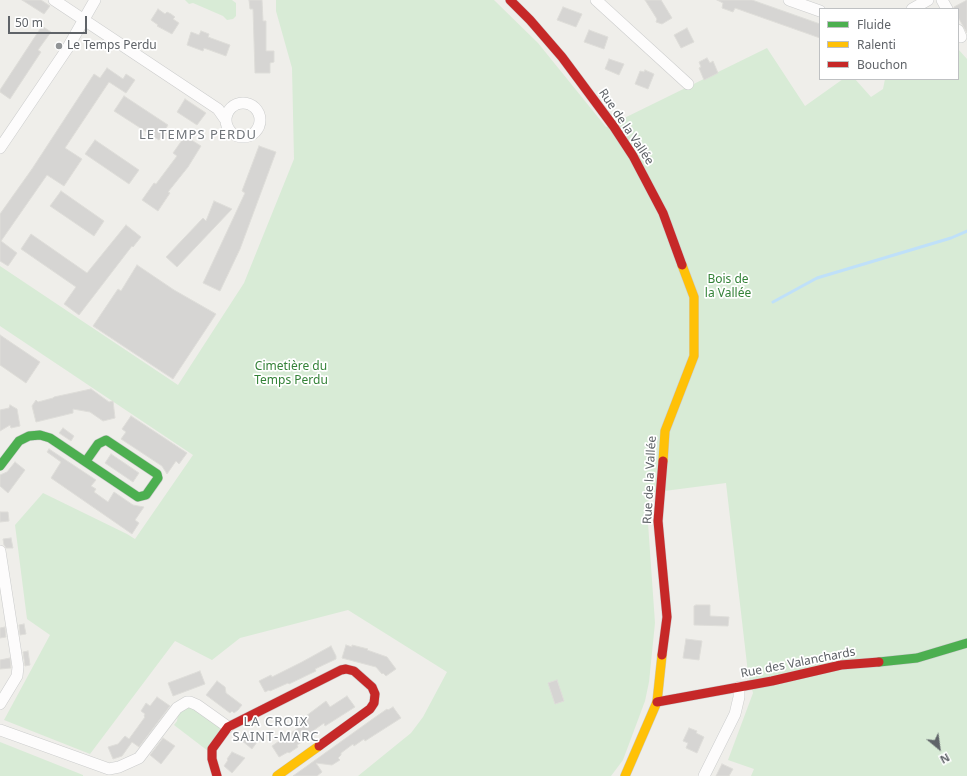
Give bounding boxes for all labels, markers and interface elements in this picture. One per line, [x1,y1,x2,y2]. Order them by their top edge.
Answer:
scale bar [10,8,89,34]
legend [819,8,959,80]
text: 50 m [15,14,43,31]
text: Fluide [857,16,891,33]
text: Ralenti [857,36,896,53]
place label: Le Temps Perdu [67,39,157,53]
marker: Le Temps Perdu [54,41,64,51]
text: Bouchon [857,56,907,73]
street label: Rue de la Vallée [595,86,657,168]
district label: LE TEMPS PERDU [139,127,257,143]
park label: Bois de la Vallée [705,273,751,301]
park label: Cimetière du Temps Perdu [254,360,328,388]
street label: Rue de la Vallée [640,435,660,525]
street label: Rue des Valanchards [739,645,857,681]
district label: LA CROIX SAINT-MARC [232,714,320,745]
north arrow [919,728,959,768]
text: N [938,750,953,768]

